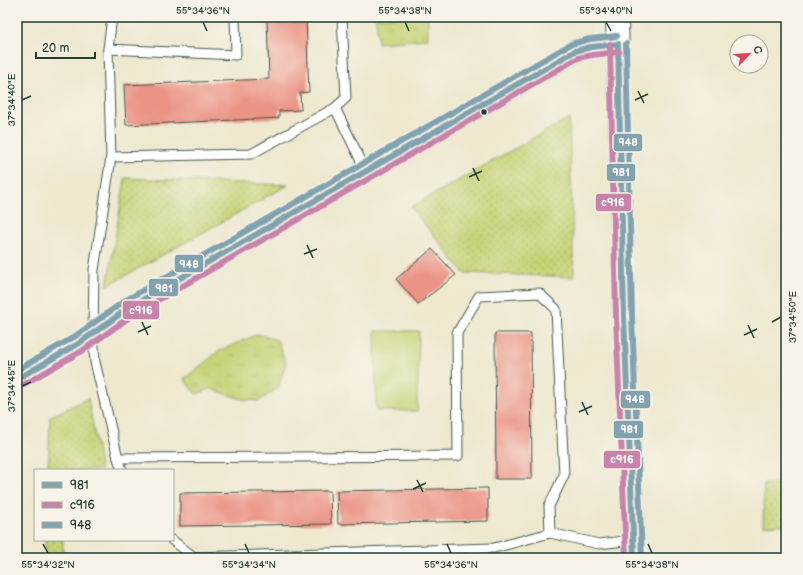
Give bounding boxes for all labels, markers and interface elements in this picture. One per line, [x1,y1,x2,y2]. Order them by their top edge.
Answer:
text: 55°34'36"N [176,5,230,17]
text: 55°34'38"N [378,5,432,17]
text: 55°34'40"N [579,5,633,17]
scale bar [36,34,95,60]
north arrow [729,34,769,74]
text: 20 m [42,41,69,56]
text: С [750,44,765,57]
text: 37°34'40"E [6,73,18,126]
unlabelled marker [479,107,489,117]
line badge: 948 [613,133,643,152]
text: 948 [618,136,638,149]
line badge: 981 [606,163,636,182]
text: 981 [612,166,630,179]
line badge: с916 [595,193,632,212]
text: с916 [601,196,625,209]
line badge: 948 [174,254,204,273]
text: 948 [179,258,199,271]
line badge: 981 [148,278,179,297]
text: 981 [155,282,173,295]
text: 37°34'50"E [787,291,799,343]
line badge: с916 [122,300,160,320]
text: с916 [129,304,153,317]
text: 37°34'45"E [6,359,18,412]
line badge: 948 [620,390,651,409]
text: 948 [625,393,645,406]
line badge: 981 [613,420,644,439]
text: 981 [620,423,638,436]
line badge: с916 [603,450,641,469]
text: с916 [610,453,634,466]
legend [34,469,174,541]
text: 981 [70,478,89,493]
text: с916 [70,498,95,513]
text: 948 [70,518,91,533]
text: 55°34'32"N [21,559,75,571]
text: 55°34'34"N [222,559,276,571]
text: 55°34'36"N [424,559,478,571]
text: 55°34'38"N [625,559,679,571]

